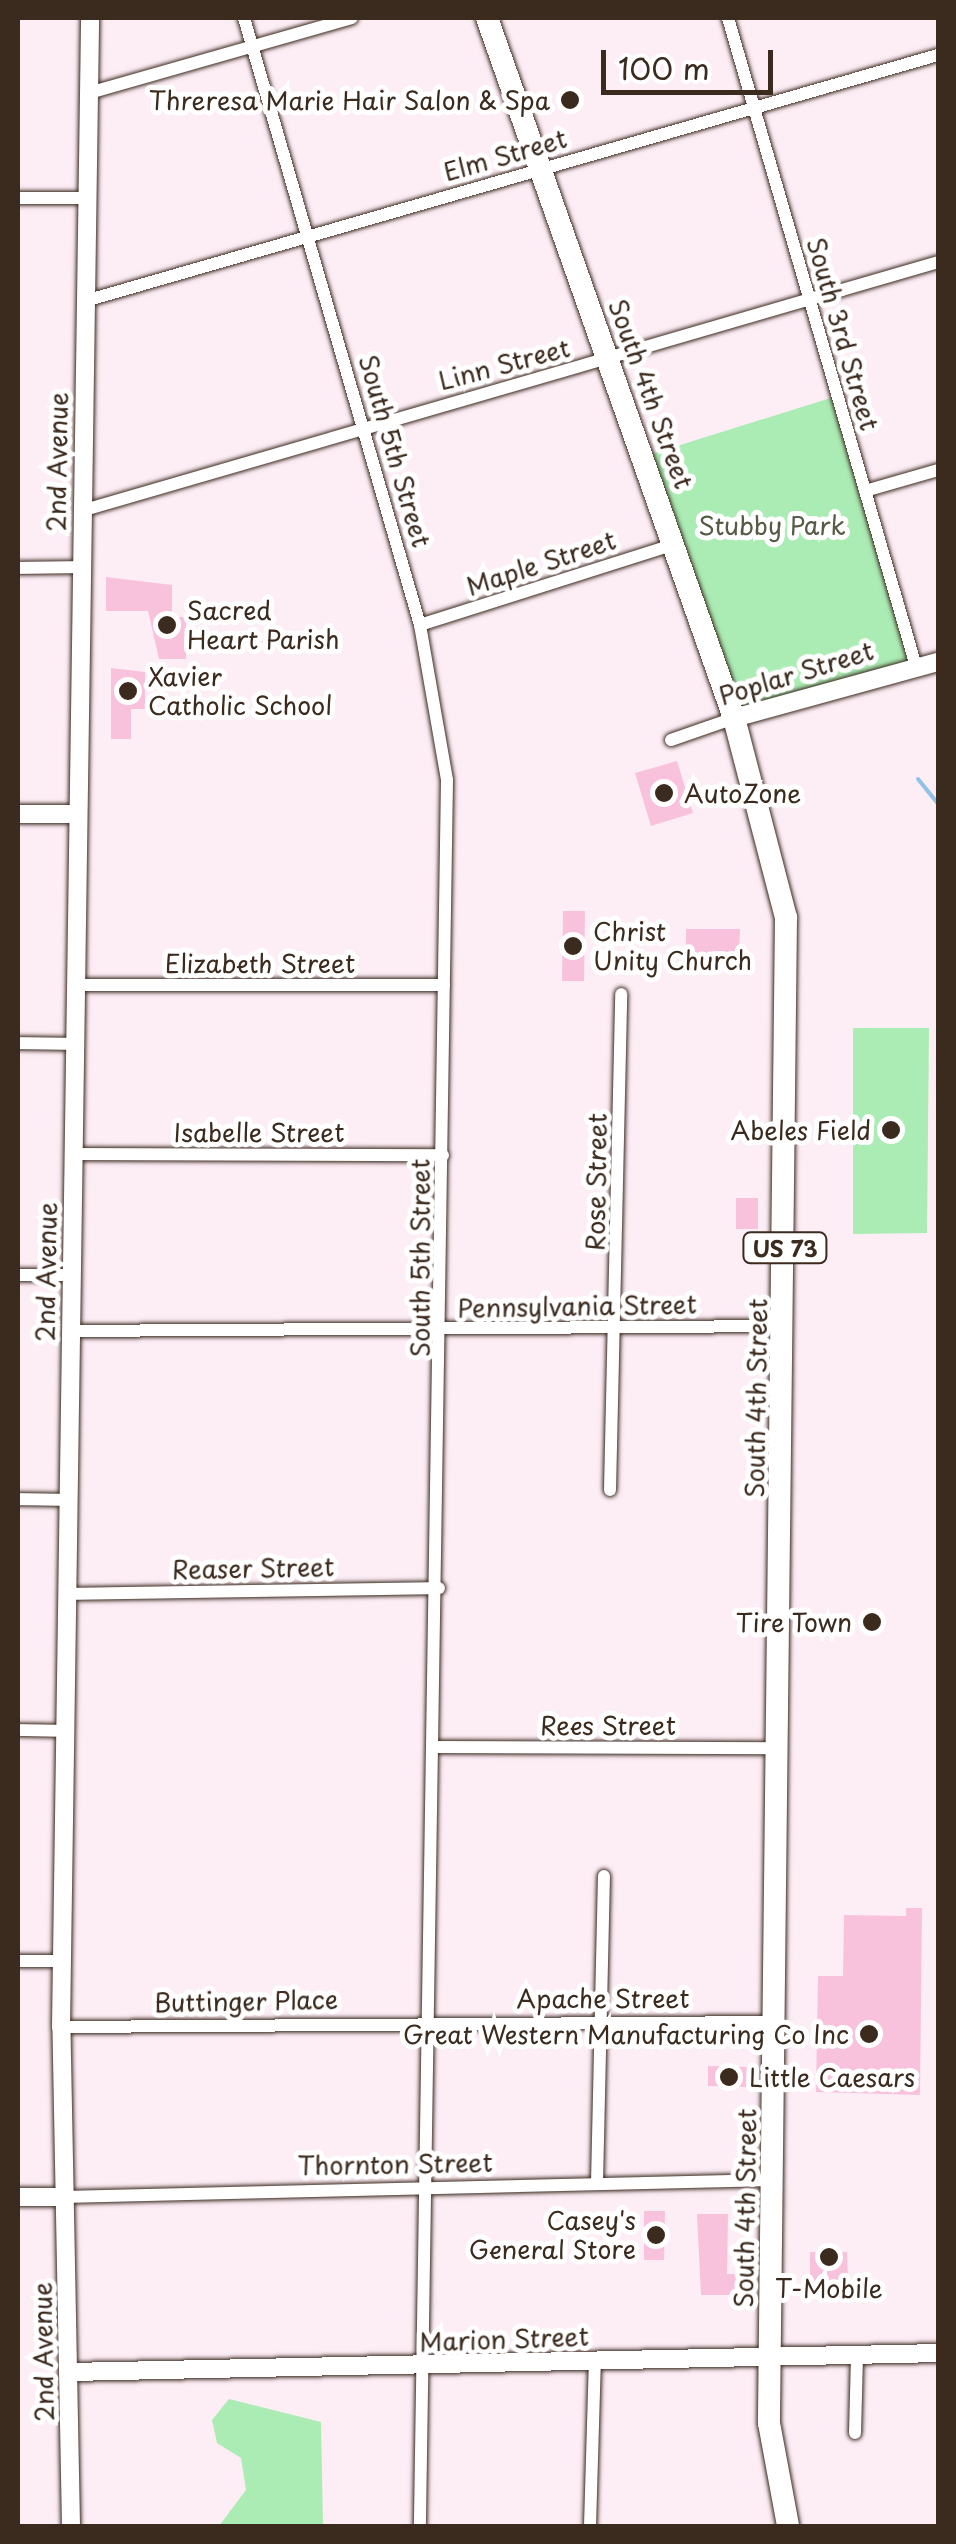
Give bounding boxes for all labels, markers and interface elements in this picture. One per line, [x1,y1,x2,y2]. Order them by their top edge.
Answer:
scale bar [606,30,778,92]
text: 100 m [618,45,710,90]
place label: Threresa Marie Hair Salon & Spa [146,85,550,115]
marker: Threresa Marie Hair Salon & Spa [559,89,581,111]
street label: Elm Street [440,123,570,187]
street label: South 3rd Street [801,233,885,435]
street label: South 4th Street [603,295,699,493]
street label: Linn Street [436,332,572,396]
street label: South 5th Street [353,350,437,552]
street label: 2nd Avenue [41,391,73,533]
park label: Stubby Park [698,510,846,540]
street label: Maple Street [462,525,620,601]
place label: Sacred Heart Parish [187,596,339,655]
marker: Sacred Heart Parish [156,614,178,636]
street label: Poplar Street [715,635,877,711]
place label: Xavier Catholic School [148,662,333,721]
marker: Xavier Catholic School [117,680,139,702]
place label: AutoZone [684,778,801,808]
marker: AutoZone [653,782,675,804]
place label: Christ Unity Church [593,917,754,976]
marker: Christ Unity Church [562,935,584,957]
street label: Elizabeth Street [164,948,356,978]
street label: Rose Street [580,1113,612,1251]
place label: Abeles Field [728,1115,871,1145]
street label: Isabelle Street [173,1117,345,1147]
marker: Abeles Field [880,1119,902,1141]
street label: South 5th Street [405,1158,435,1358]
street label: 2nd Avenue [30,1201,62,1343]
road number: US 73 [742,1231,828,1265]
street label: Pennsylvania Street [457,1289,697,1323]
street label: South 4th Street [739,1297,773,1499]
street label: Reaser Street [171,1552,335,1584]
place label: Tire Town [736,1607,852,1637]
marker: Tire Town [861,1611,883,1633]
street label: Rees Street [539,1710,677,1740]
street label: Apache Street [516,1983,690,2013]
street label: Buttinger Place [153,1984,339,2018]
place label: Great Western Manufacturing Co Inc [399,2019,849,2049]
marker: Great Western Manufacturing Co Inc [858,2023,880,2045]
place label: Little Caesars [749,2062,916,2092]
marker: Little Caesars [718,2066,740,2088]
street label: South 4th Street [728,2107,762,2309]
street label: Thornton Street [298,2147,492,2181]
place label: Casey's General Store [469,2206,636,2265]
marker: Casey's General Store [645,2224,667,2246]
marker: T-Mobile [818,2246,840,2268]
place label: T-Mobile [775,2273,883,2303]
street label: 2nd Avenue [27,2281,59,2423]
street label: Marion Street [419,2321,589,2357]

